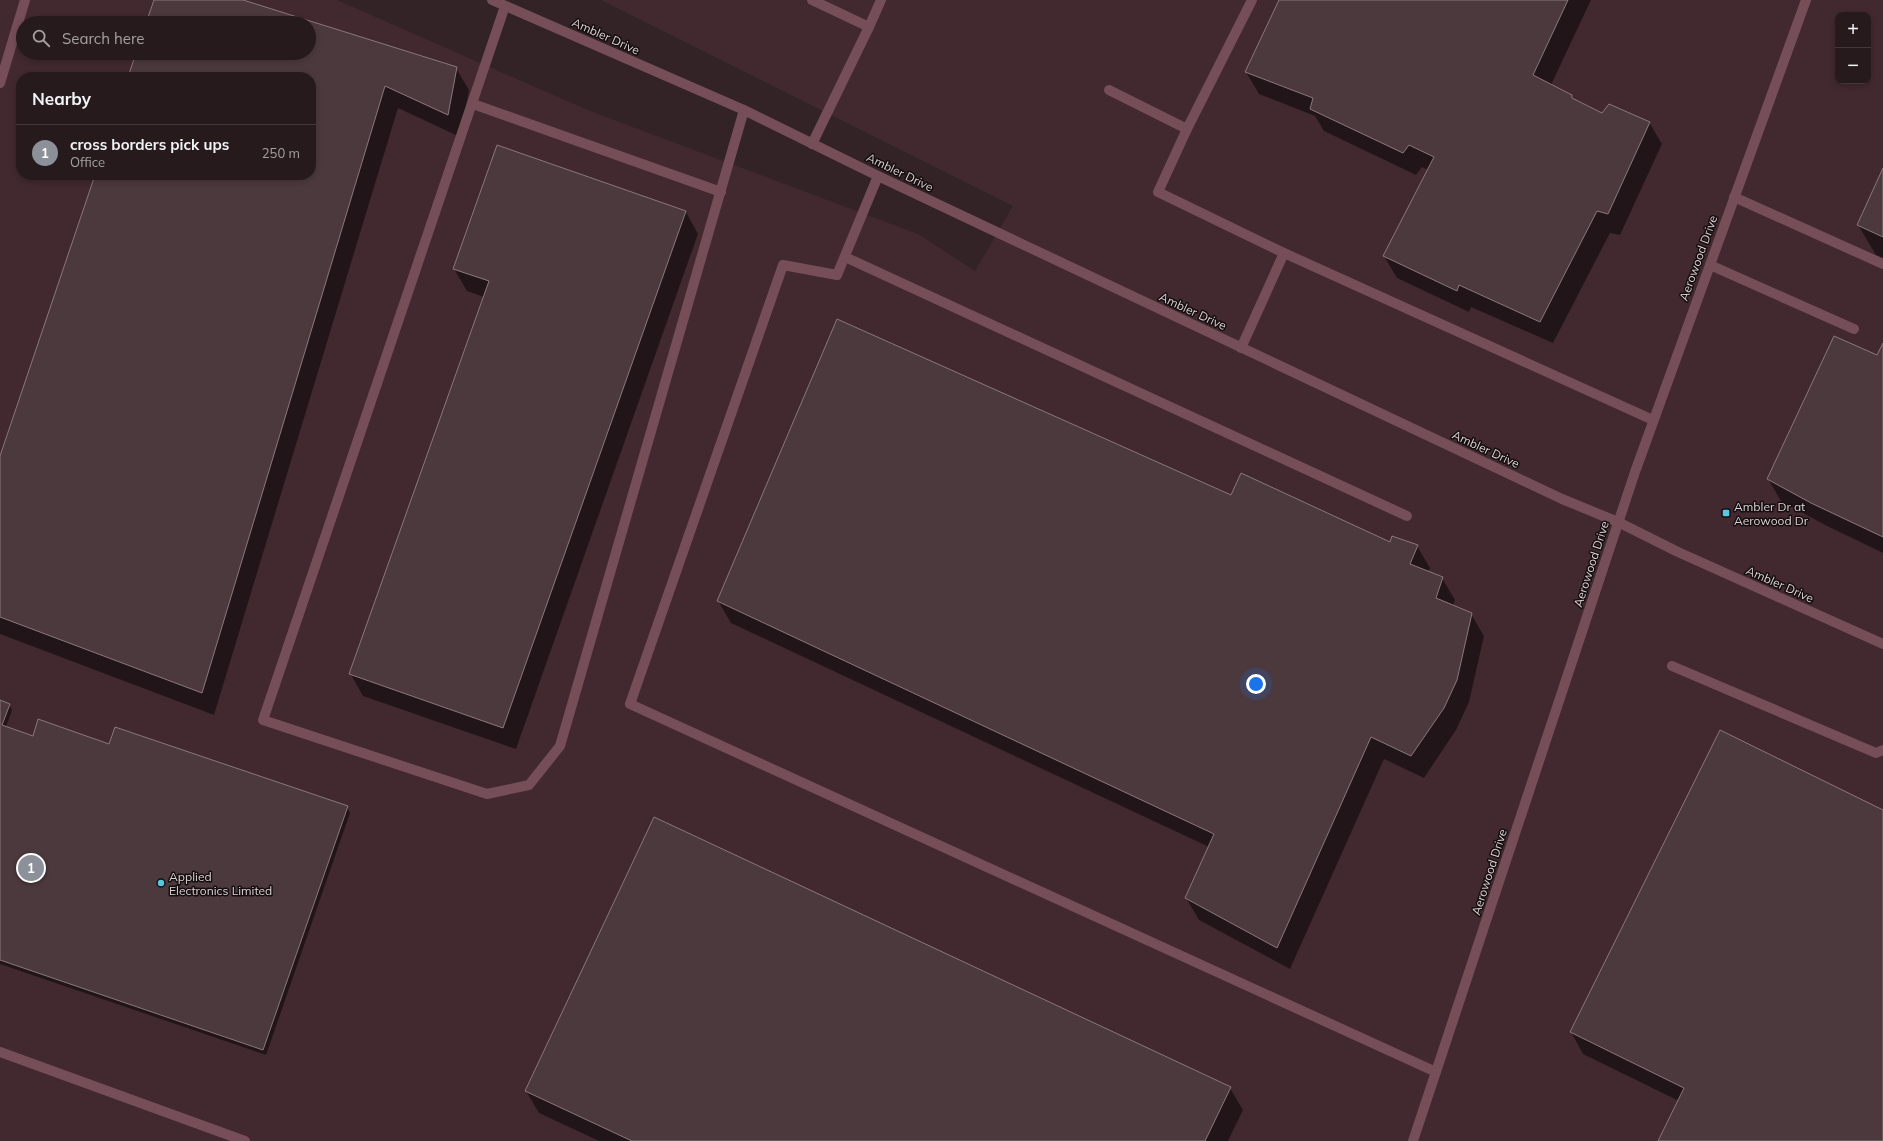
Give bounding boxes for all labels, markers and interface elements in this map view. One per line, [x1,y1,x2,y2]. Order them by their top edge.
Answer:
map controls [1835,12,1871,84]
button: + [1835,12,1871,48]
street label: Ambler Drive [570,14,642,58]
search box [16,16,316,60]
icon: search [30,27,52,49]
text: Search here [62,29,144,48]
button: − [1835,48,1871,84]
text: Nearby [32,88,91,109]
text: cross borders pick ups [70,135,229,154]
text: 1 [41,145,49,161]
text: 250 m [262,145,300,161]
street label: Ambler Drive [864,149,936,195]
text: Office [70,154,105,170]
street label: Aerowood Drive [1676,213,1720,303]
street label: Ambler Drive [1157,289,1229,333]
street label: Ambler Drive [1450,427,1522,471]
place label: Ambler Dr at Aerowood Dr [1734,499,1809,528]
marker: Ambler Dr at Aerowood Dr [1721,508,1731,518]
street label: Aerowood Drive [1570,519,1612,609]
street label: Ambler Drive [1744,562,1816,606]
your location [1246,674,1266,694]
street label: Aerowood Drive [1468,827,1510,917]
pin: 1 [18,853,44,883]
place label: Applied Electronics Limited [169,869,272,898]
marker: Applied Electronics Limited [156,878,166,888]

